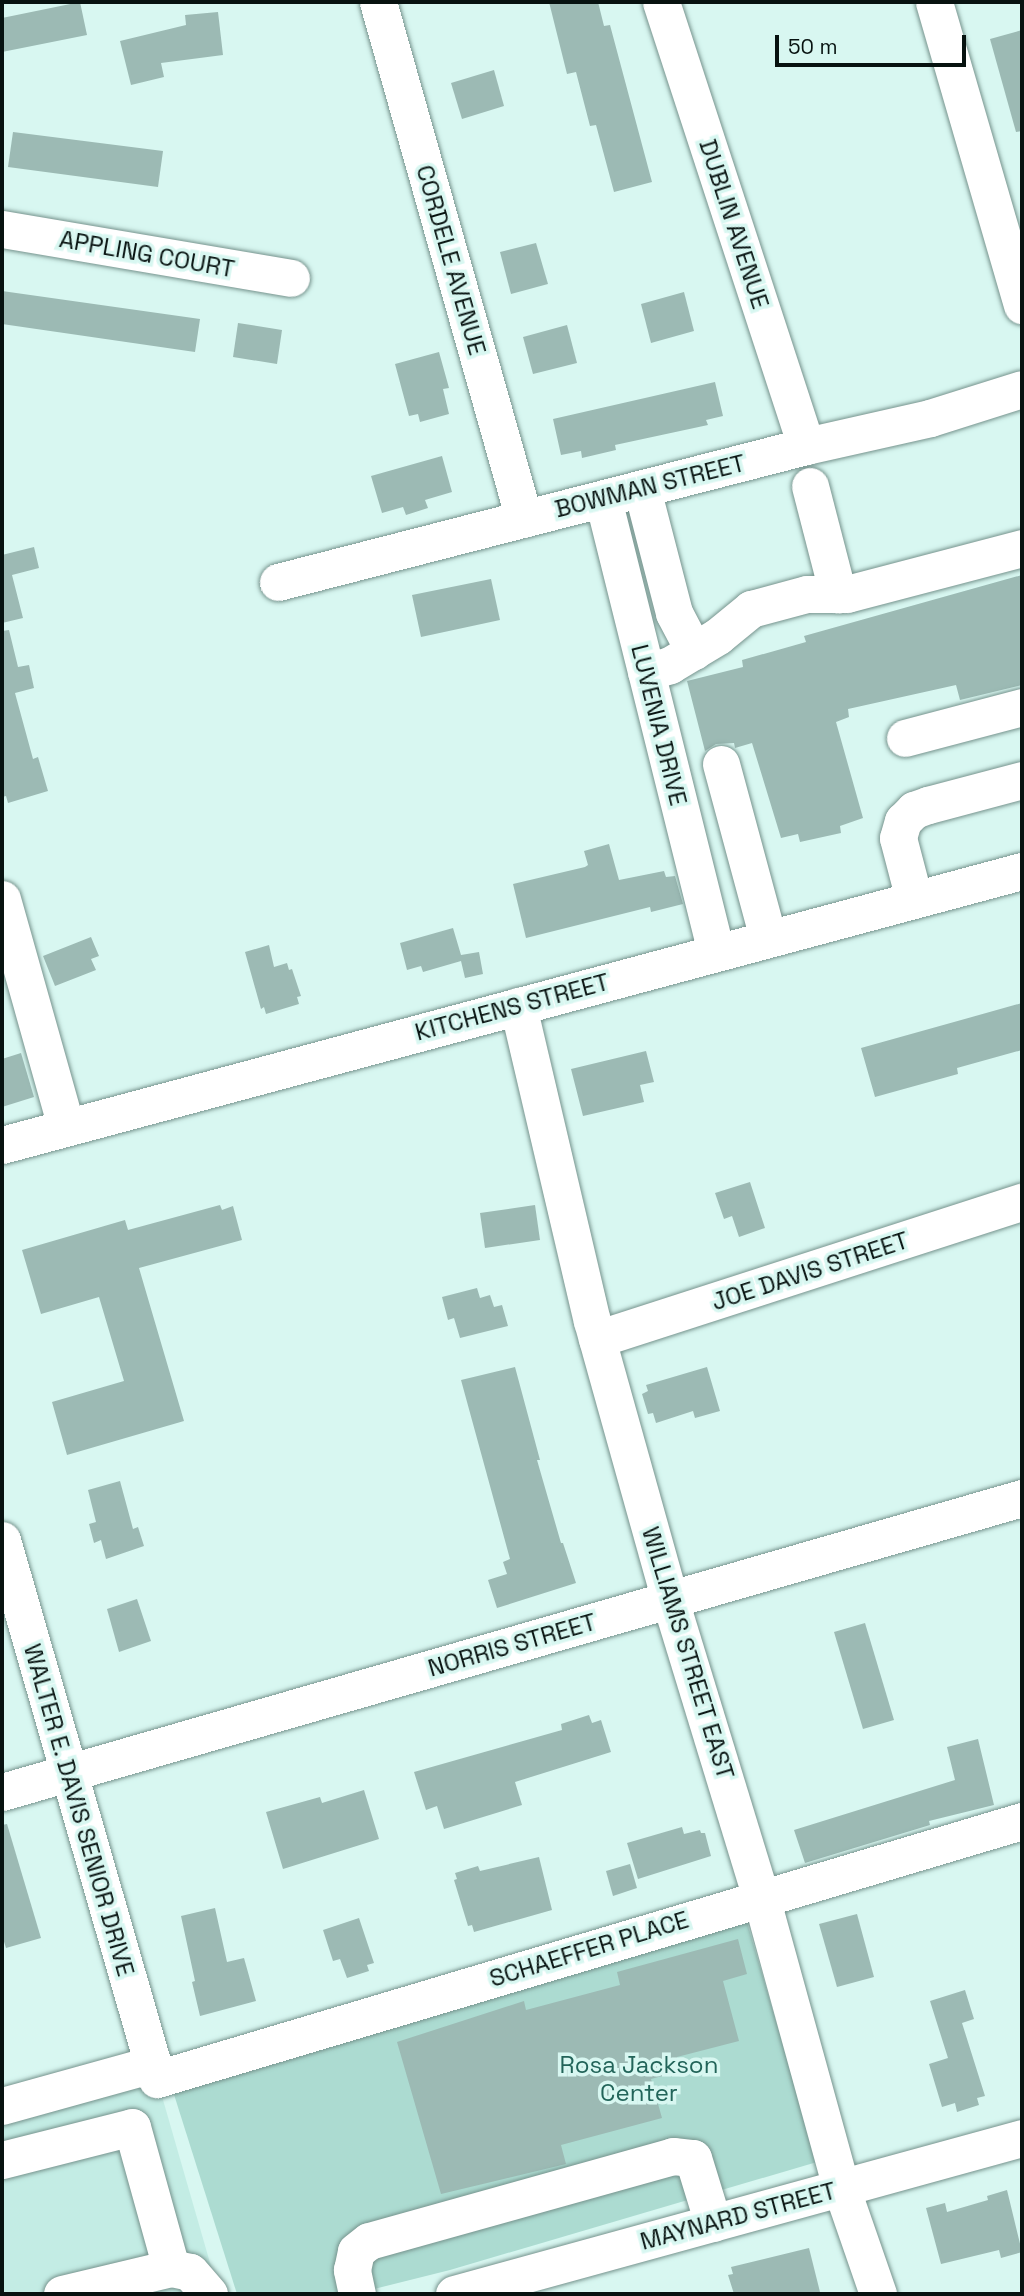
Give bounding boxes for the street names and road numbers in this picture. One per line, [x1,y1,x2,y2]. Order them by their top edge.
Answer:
street label: DUBLIN AVENUE [693,136,775,312]
street label: CORDELE AVENUE [410,162,492,358]
street label: APPLING COURT [57,224,237,284]
street label: BOWMAN STREET [552,448,748,524]
street label: LUVENIA DRIVE [625,641,693,809]
street label: KITCHENS STREET [412,967,612,1047]
street label: JOE DAVIS STREET [708,1226,912,1316]
street label: WILLIAMS STREET EAST [636,1523,740,1783]
street label: NORRIS STREET [425,1607,599,1683]
street label: WALTER E. DAVIS SENIOR DRIVE [18,1640,140,1980]
street label: SCHAEFFER PLACE [486,1905,692,1993]
street label: MAYNARD STREET [637,2176,839,2256]

